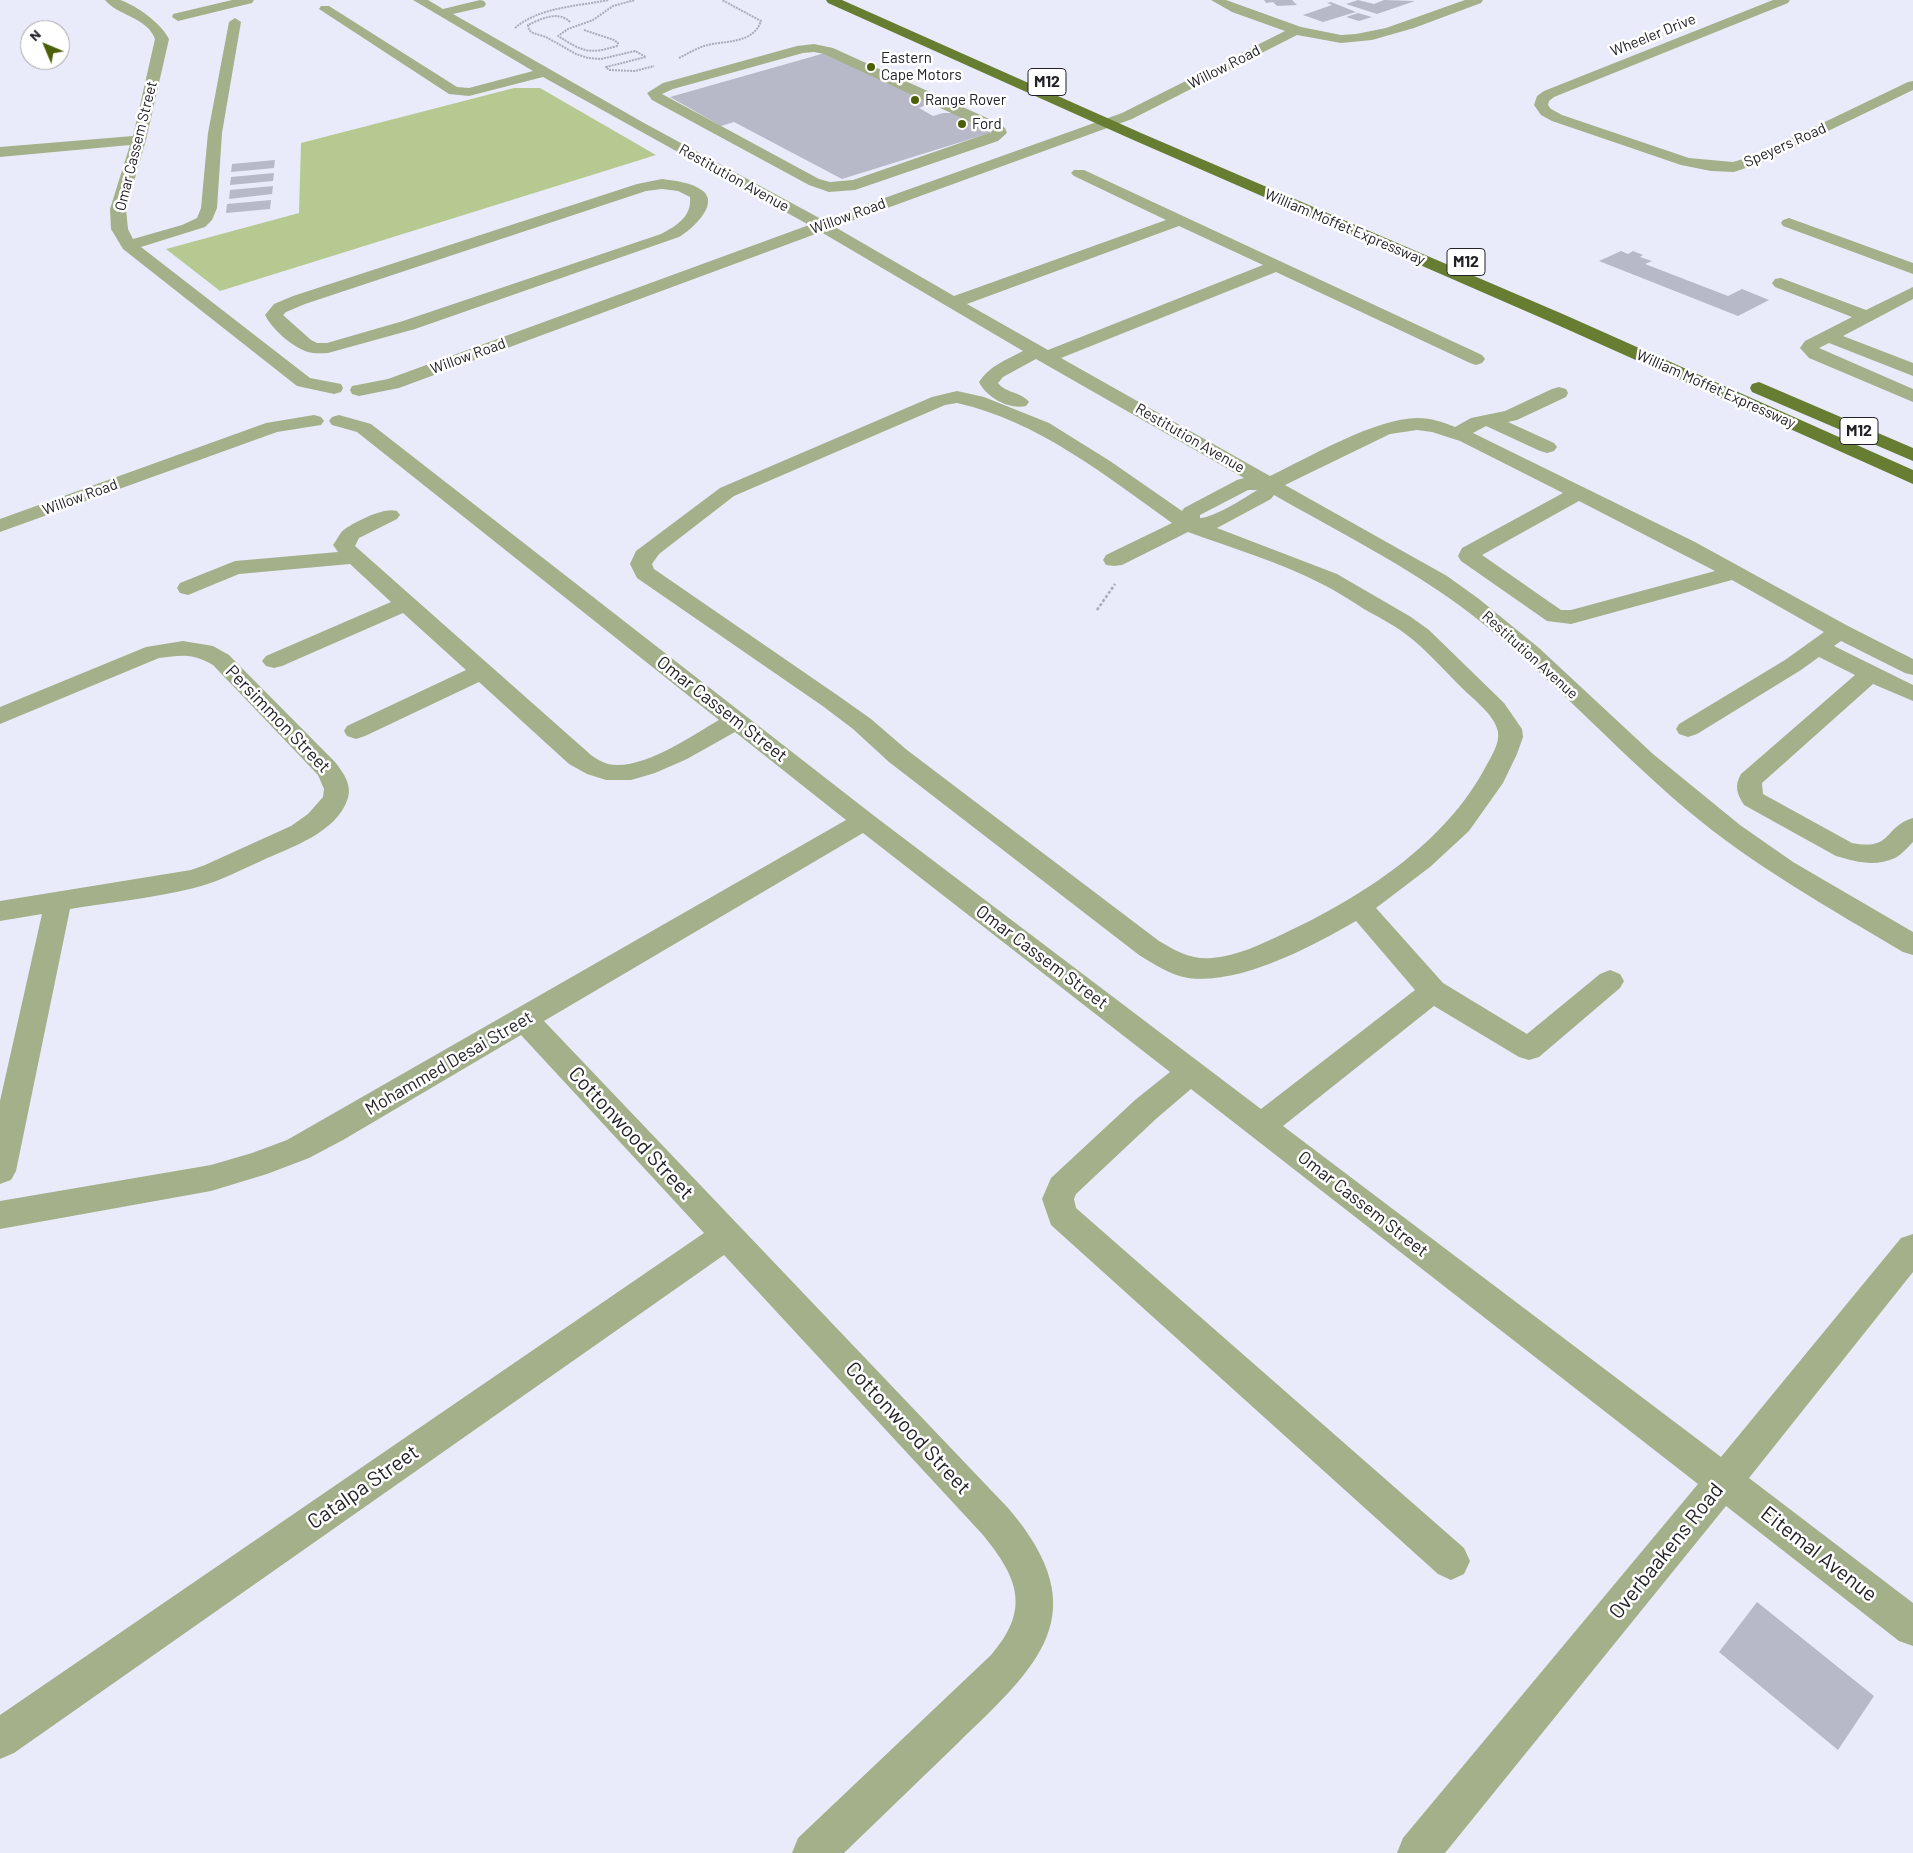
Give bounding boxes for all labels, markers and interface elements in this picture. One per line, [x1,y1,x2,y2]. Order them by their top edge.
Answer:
street label: Wheeler Drive [1608,10,1698,60]
north arrow [20,20,70,70]
text: N [25,25,44,44]
street label: Willow Road [1185,41,1263,93]
place label: Eastern Cape Motors [881,49,962,84]
marker: Eastern Cape Motors [865,61,877,73]
road number: M12 [1028,68,1066,95]
street label: Omar Cassem Street [111,79,161,213]
place label: Range Rover [925,91,1006,109]
marker: Range Rover [909,94,921,106]
place label: Ford [972,115,1002,133]
marker: Ford [956,118,968,130]
street label: Speyers Road [1741,119,1829,171]
street label: Restitution Avenue [676,140,792,216]
street label: William Moffet Expressway [1262,185,1428,269]
street label: Willow Road [808,194,888,238]
road number: M12 [1447,248,1485,276]
street label: Willow Road [428,334,508,378]
street label: William Moffet Expressway [1634,346,1798,432]
street label: Restitution Avenue [1132,399,1248,477]
road number: M12 [1840,418,1878,444]
street label: Willow Road [40,475,120,519]
street label: Restitution Avenue [1478,607,1582,703]
street label: Omar Cassem Street [652,651,792,767]
street label: Persimmon Street [221,661,335,777]
street label: Omar Cassem Street [972,900,1112,1014]
street label: Mohammed Desai Street [361,1006,537,1120]
street label: Cottonwood Street [563,1061,699,1205]
street label: Omar Cassem Street [1293,1146,1433,1262]
street label: Cottonwood Street [840,1356,976,1500]
street label: Catalpa Street [302,1439,424,1535]
street label: Overbaakens Road [1603,1478,1729,1624]
street label: Eitemal Avenue [1756,1501,1882,1607]

